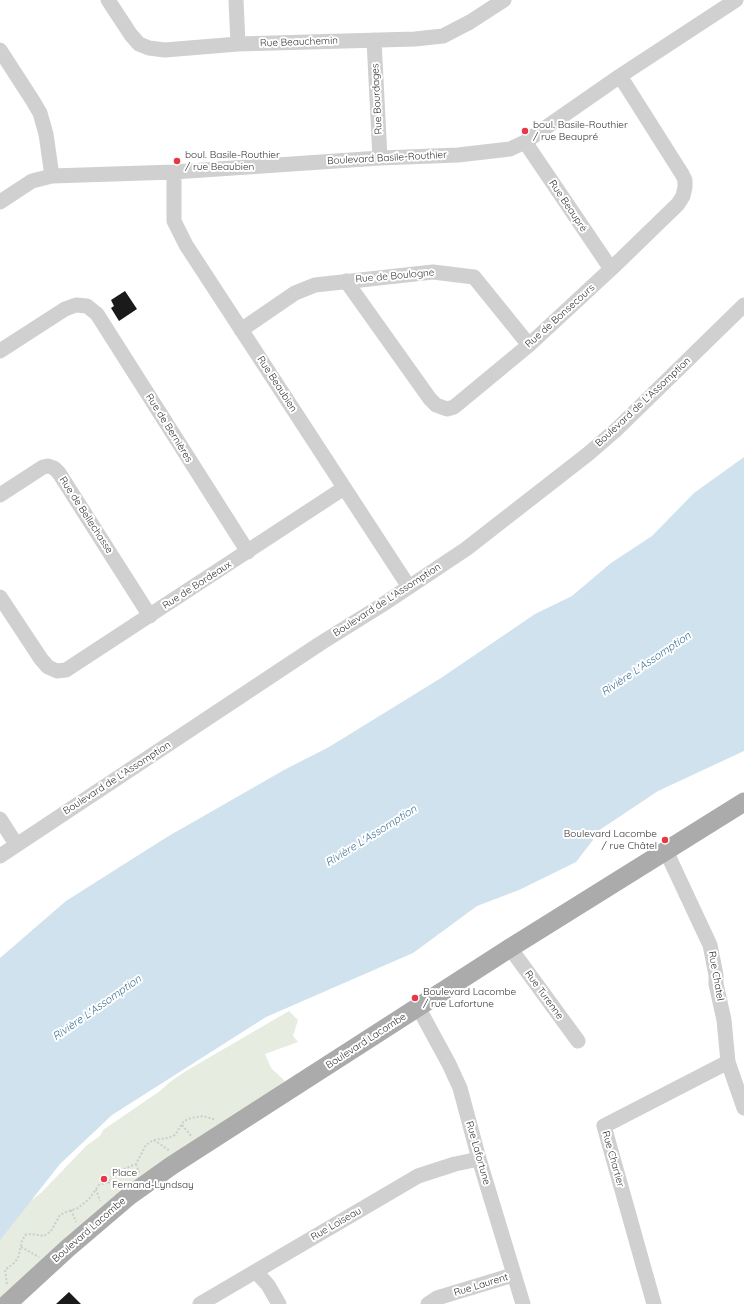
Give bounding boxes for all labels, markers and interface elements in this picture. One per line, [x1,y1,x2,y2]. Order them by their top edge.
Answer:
street label: Rue Beauchemin [260,35,338,49]
street label: Rue Bourdages [369,63,385,135]
place label: boul. Basile-Routhier / rue Beaupré [533,119,628,142]
marker: boul. Basile-Routhier / rue Beaupré [520,126,530,136]
place label: boul. Basile-Routhier / rue Beaubien [185,149,280,172]
street label: Boulevard Basile-Routhier [327,149,447,167]
marker: boul. Basile-Routhier / rue Beaubien [172,156,182,166]
street label: Rue Beaupré [546,178,590,234]
street label: Rue de Boulogne [355,267,435,285]
street label: Rue de Bonsecours [523,282,597,350]
street label: Rue Beaubien [255,354,299,414]
street label: Boulevard de L'Assomption [593,355,693,449]
street label: Rue de Bernières [143,391,195,465]
street label: Rue de Bellechasse [57,474,115,556]
street label: Rue de Bordeaux [160,558,234,612]
street label: Boulevard de L'Assomption [331,561,443,639]
water label: Rivière L'Assomption [599,629,693,699]
street label: Boulevard de L'Assomption [61,739,173,817]
water label: Rivière L'Assomption [323,803,419,869]
place label: Boulevard Lacombe / rue Châtel [564,828,657,852]
marker: Boulevard Lacombe / rue Châtel [660,835,670,845]
street label: Rue Chatel [706,950,726,1002]
street label: Rue Turenne [522,968,566,1022]
water label: Rivière L'Assomption [50,972,144,1044]
place label: Boulevard Lacombe / rue Lafortune [423,986,516,1010]
marker: Boulevard Lacombe / rue Lafortune [410,993,420,1003]
street label: Boulevard Lacombe [324,1011,408,1071]
street label: Rue Lafortune [463,1120,493,1186]
street label: Rue Chartier [599,1130,627,1188]
place label: Place Fernand-Lyndsay [112,1167,194,1190]
marker: Place Fernand-Lyndsay [99,1174,109,1184]
street label: Boulevard Lacombe [50,1195,128,1265]
street label: Rue Loiseau [309,1205,363,1243]
street label: Rue Laurent [452,1271,510,1299]

